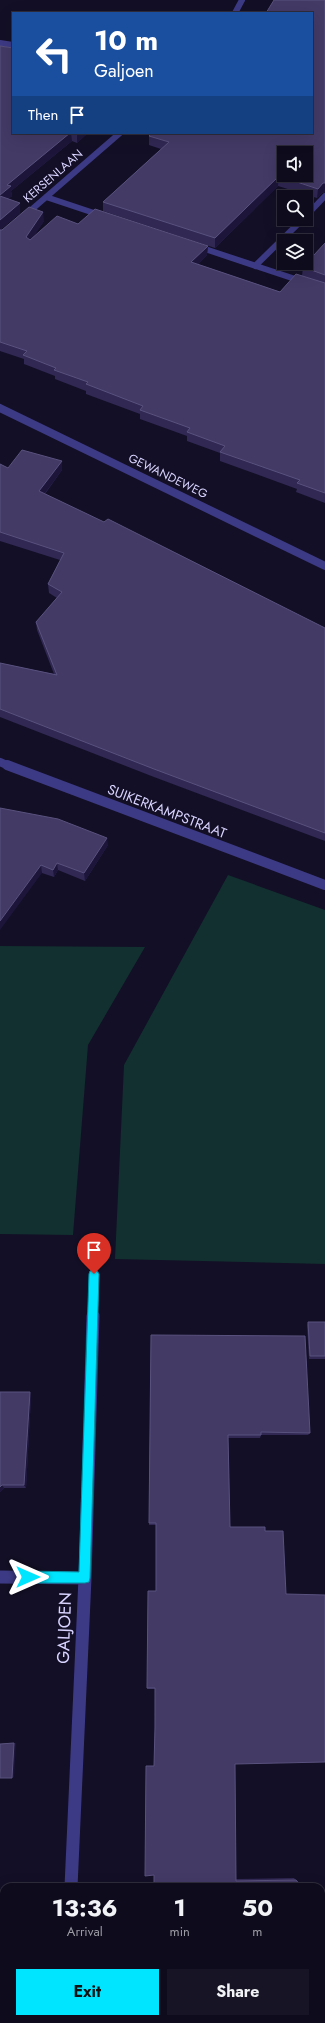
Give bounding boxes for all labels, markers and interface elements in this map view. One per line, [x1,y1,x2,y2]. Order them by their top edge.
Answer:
text: 10 m [94,20,158,61]
icon: left [28,28,80,80]
text: Galjoen [94,58,154,84]
text: Then [28,104,58,126]
icon: arrive [66,104,88,126]
street label: KERSENLAAN [19,145,87,207]
map controls [277,146,313,270]
button: sound [277,146,313,182]
button: search [277,190,313,226]
button: layers [277,234,313,270]
street label: GEWANDEWEG [125,449,211,503]
street label: SUIKERKAMPSTRAAT [105,779,230,843]
pin [77,1233,111,1274]
icon: arrive [83,1239,105,1261]
position arrow [7,1556,49,1598]
street label: GALJOEN [51,1592,77,1664]
text: 13:36 [52,1890,118,1925]
text: 1 [174,1890,186,1925]
text: 50 [242,1890,273,1925]
text: Arrival [67,1922,103,1941]
text: min [170,1922,190,1941]
text: m [252,1922,263,1941]
button: Exit [16,1969,159,2015]
button: Share [167,1969,309,2015]

